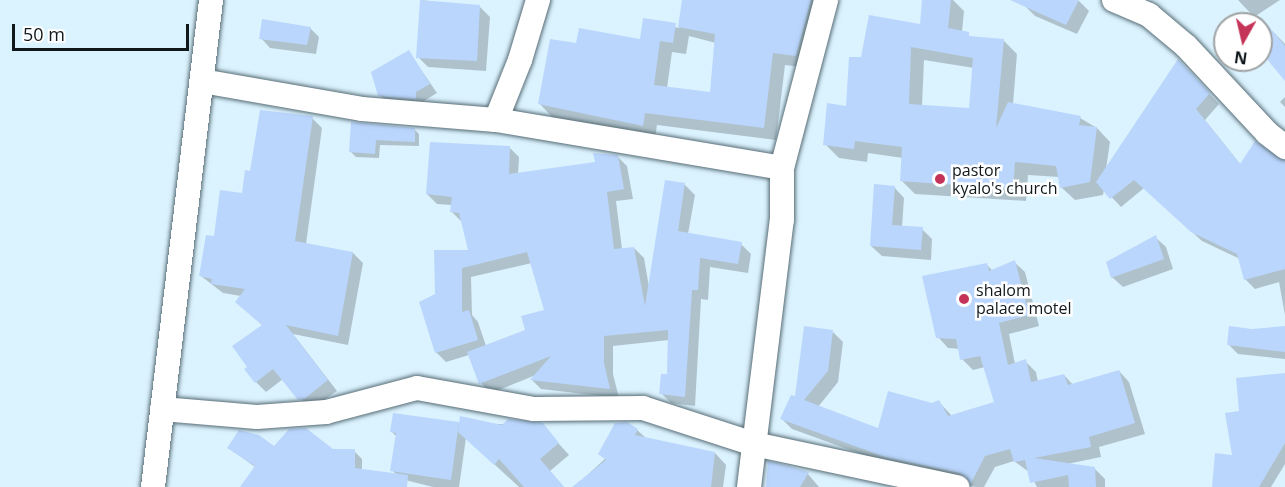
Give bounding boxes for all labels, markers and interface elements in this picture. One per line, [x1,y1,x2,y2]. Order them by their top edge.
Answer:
scale bar [15,12,192,50]
north arrow [1213,12,1273,72]
text: 50 m [23,22,65,46]
text: N [1233,46,1249,70]
place label: pastor kyalo's church [952,160,1058,198]
marker: pastor kyalo's church [933,172,947,186]
place label: shalom palace motel [976,280,1072,318]
marker: shalom palace motel [957,292,971,306]

